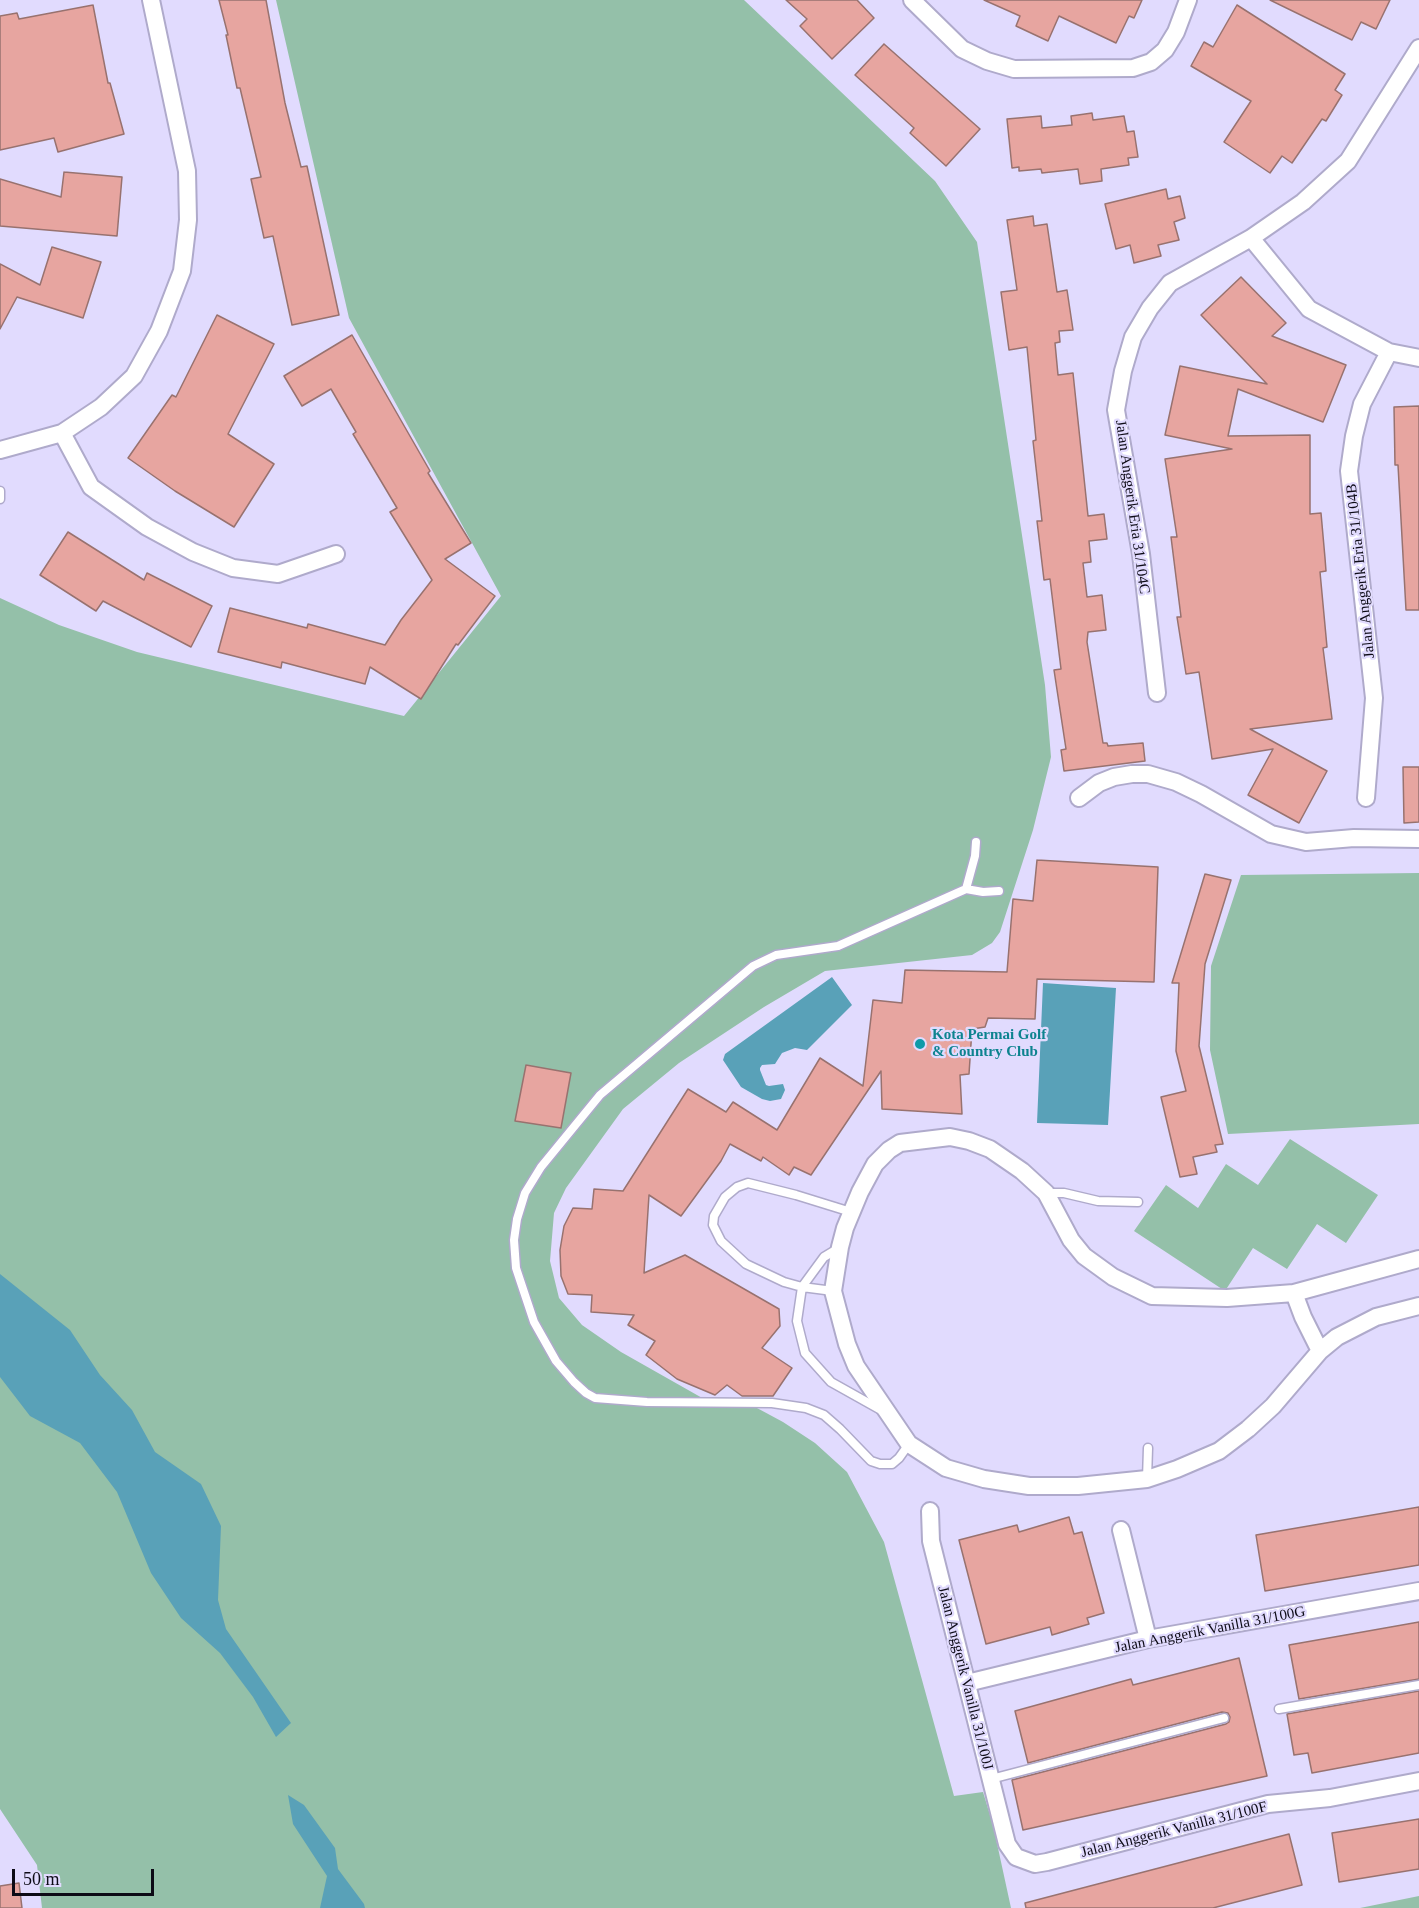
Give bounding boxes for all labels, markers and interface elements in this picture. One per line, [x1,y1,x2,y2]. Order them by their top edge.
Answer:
street label: Jalan Anggerik Eria 31/104C [1110,410,1154,604]
street label: Jalan Anggerik Eria 31/104B [1342,473,1380,669]
place label: Kota Permai Golf & Country Club [932,1026,1056,1061]
marker: Kota Permai Golf & Country Club [913,1037,927,1051]
street label: Jalan Anggerik Vanilla 31/100J [931,1573,999,1783]
street label: Jalan Anggerik Vanilla 31/100G [1103,1601,1317,1659]
street label: Jalan Anggerik Vanilla 31/100F [1069,1796,1279,1864]
scale bar [15,1857,158,1895]
text: 50 m [23,1869,60,1889]

